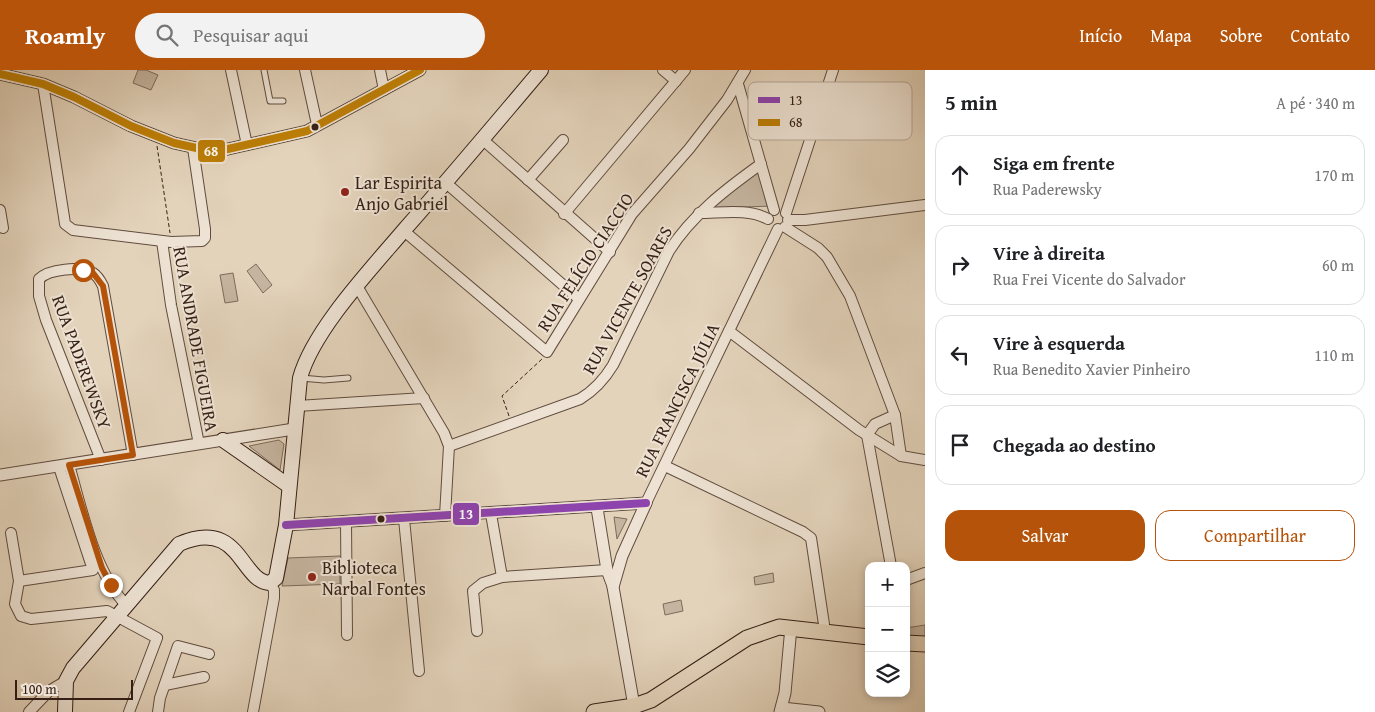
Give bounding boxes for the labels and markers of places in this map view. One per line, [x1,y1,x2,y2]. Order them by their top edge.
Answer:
unlabelled marker [310,122,320,132]
place label: Lar Espirita Anjo Gabriel [355,169,448,217]
marker: Lar Espirita Anjo Gabriel [339,186,351,198]
unlabelled marker [376,514,386,524]
place label: Biblioteca Narbal Fontes [322,554,426,602]
marker: Biblioteca Narbal Fontes [306,571,318,583]

